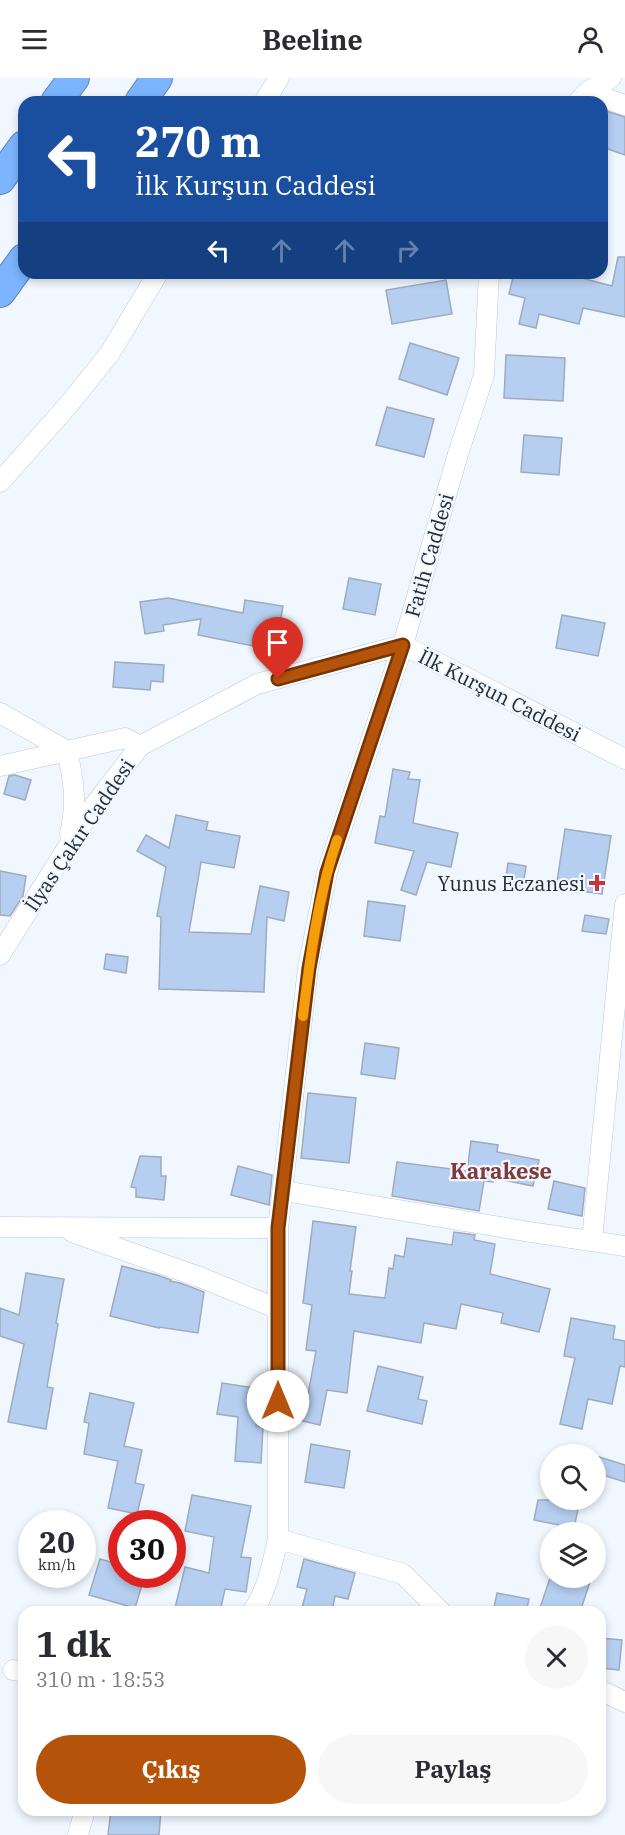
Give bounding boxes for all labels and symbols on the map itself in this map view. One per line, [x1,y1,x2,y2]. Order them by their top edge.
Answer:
street label: Fatih Caddesi [398,490,460,620]
pin [252,617,303,679]
street label: İlk Kurşun Caddesi [414,642,586,748]
street label: İlyas Çakır Caddesi [18,753,140,917]
place label: Yunus Eczanesi [438,870,585,897]
marker: Yunus Eczanesi [590,876,604,890]
district label: Karakese [450,1156,552,1185]
position arrow [246,1369,310,1433]
speed limit sign: 30 [108,1510,186,1588]

